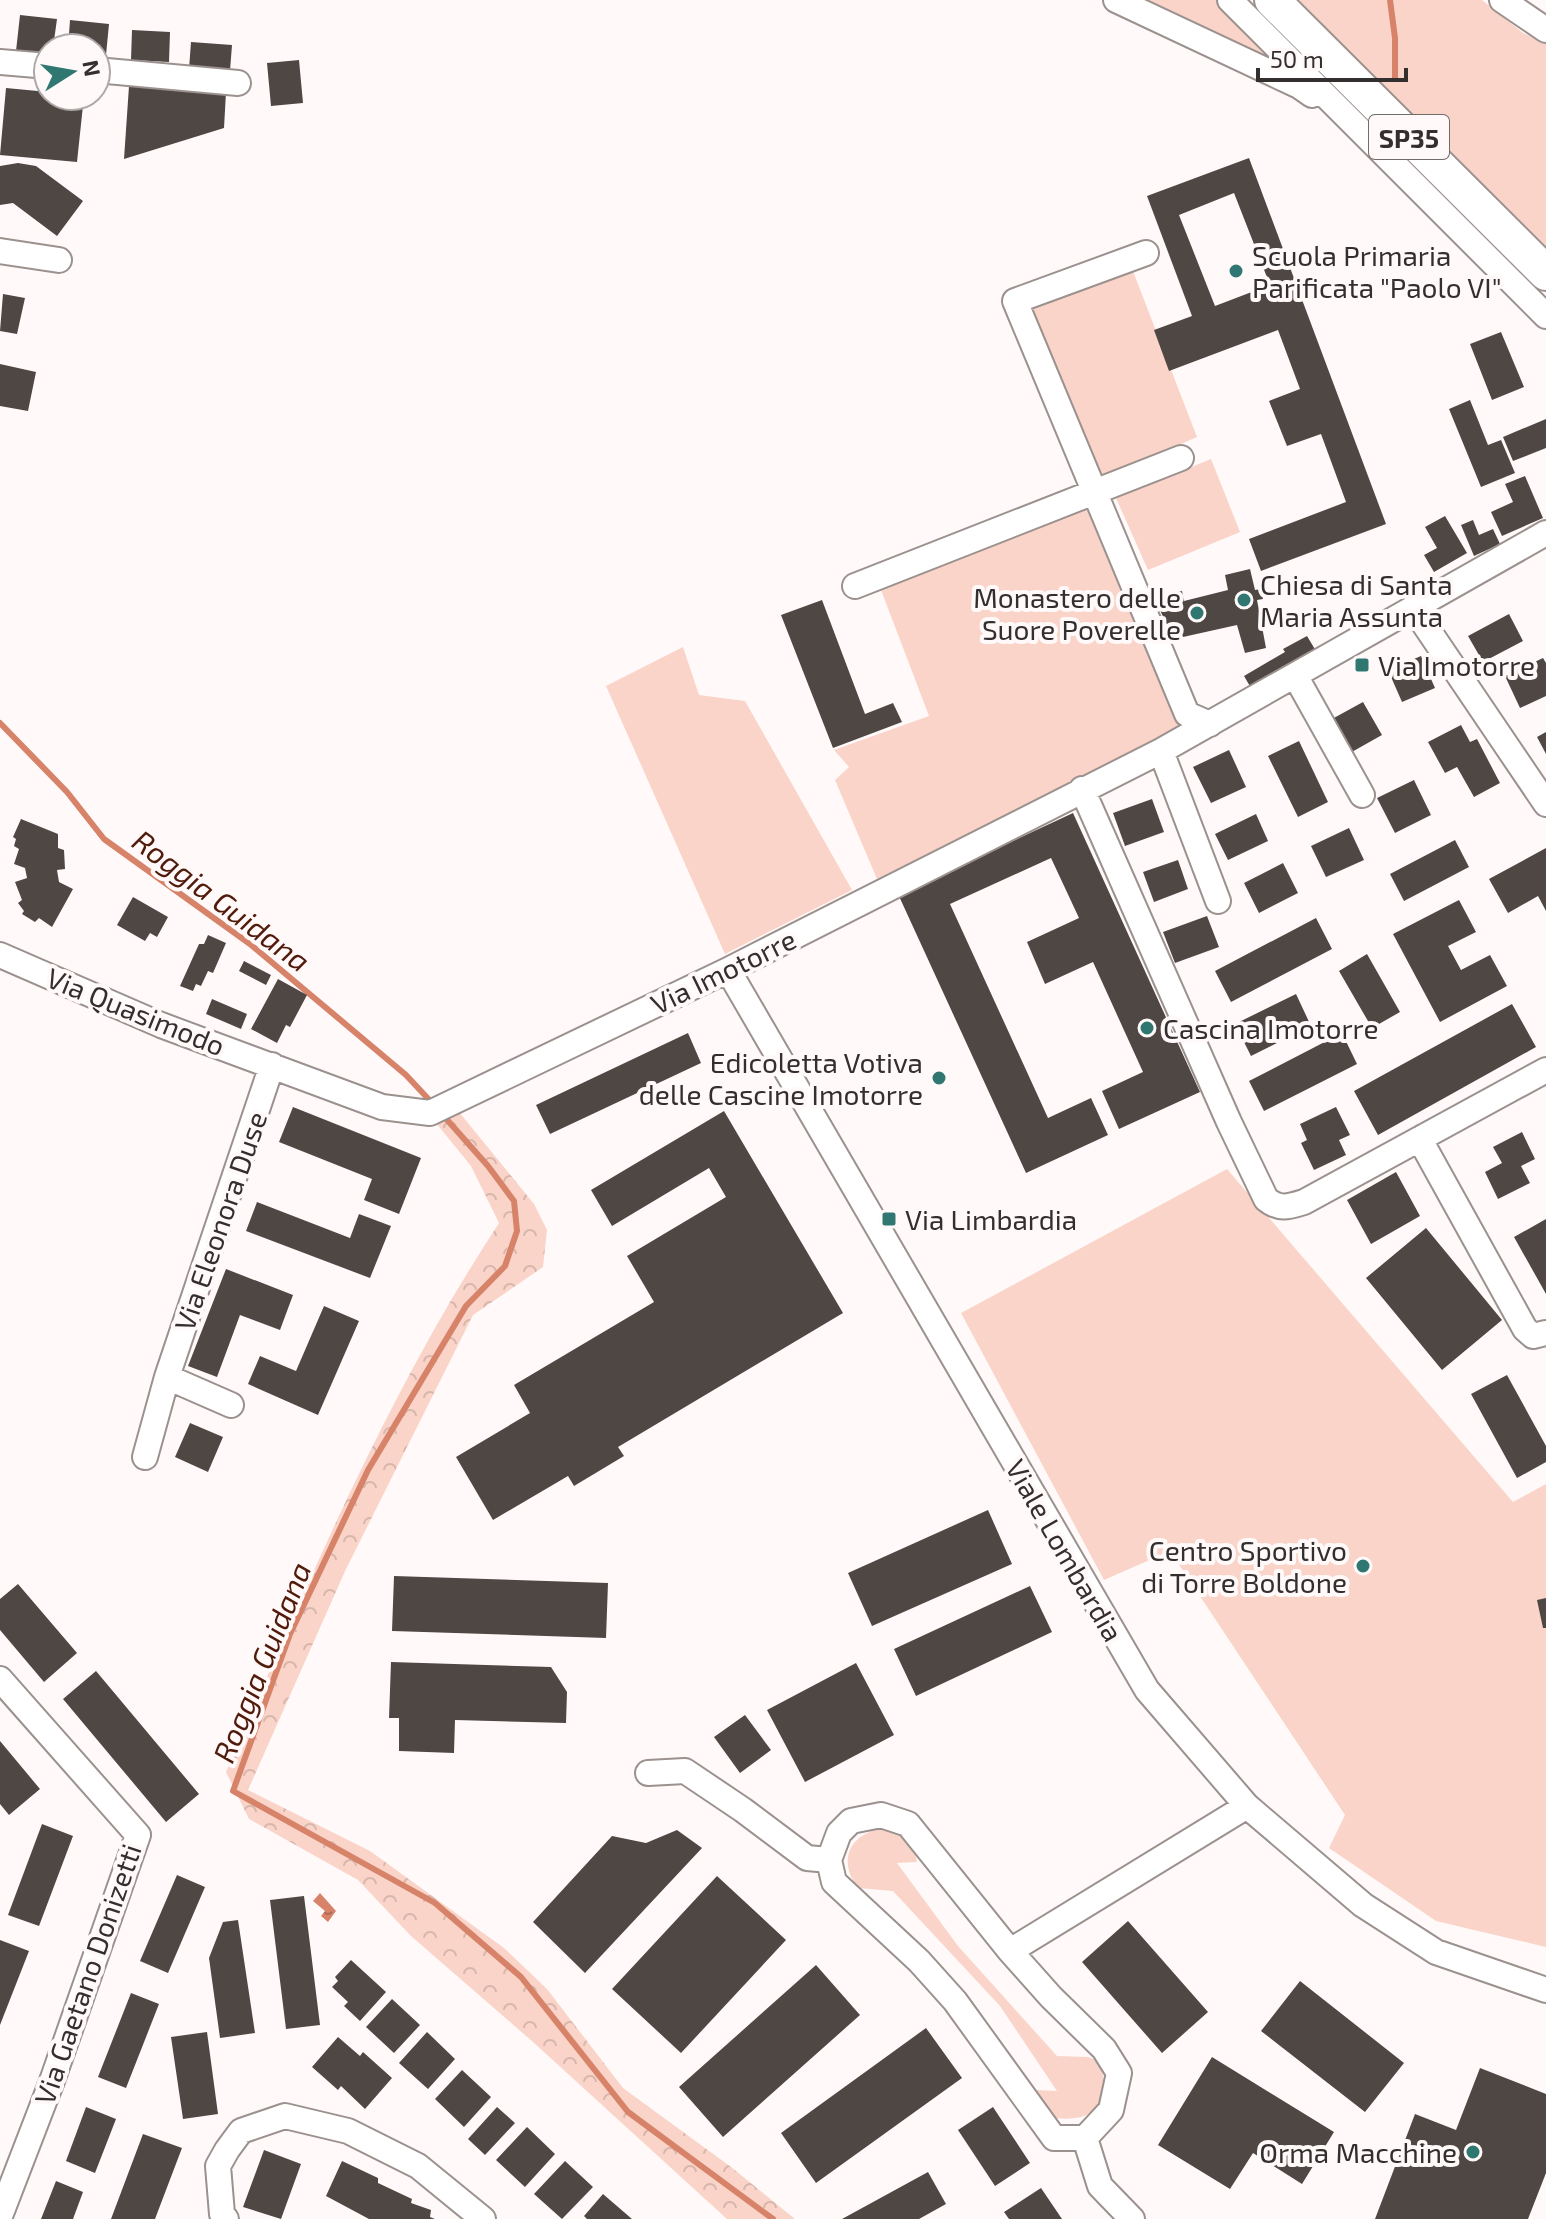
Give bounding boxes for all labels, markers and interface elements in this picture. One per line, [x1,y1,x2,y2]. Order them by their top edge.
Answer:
north arrow [32,32,112,112]
scale bar [1258,32,1406,82]
text: 50 m [1270,44,1324,73]
text: N [78,58,107,78]
road number: SP35 [1369,115,1449,159]
place label: Scuola Primaria Parificata "Paolo VI" [1252,238,1502,304]
marker: Scuola Primaria Parificata "Paolo VI" [1227,262,1245,280]
place label: Chiesa di Santa Maria Assunta [1260,567,1453,633]
place label: Monastero delle Suore Poverelle [973,580,1181,646]
marker: Chiesa di Santa Maria Assunta [1235,591,1253,609]
marker: Monastero delle Suore Poverelle [1188,604,1206,622]
place label: Via Imotorre [1378,648,1535,682]
marker: Via Imotorre [1353,656,1371,674]
water label: Roggia Guidana [126,822,318,978]
street label: Via Imotorre [645,921,801,1021]
street label: Via Quasimodo [42,960,230,1062]
place label: Cascina Imotorre [1163,1011,1379,1045]
marker: Cascina Imotorre [1138,1019,1156,1037]
place label: Edicoletta Votiva delle Cascine Imotorre [639,1045,923,1111]
marker: Edicoletta Votiva delle Cascine Imotorre [930,1069,948,1087]
street label: Via Eleonora Duse [167,1107,273,1335]
place label: Via Limbardia [905,1202,1077,1236]
marker: Via Limbardia [880,1210,898,1228]
street label: Viale Lombardia [999,1453,1131,1647]
place label: Centro Sportivo di Torre Boldone [1141,1533,1347,1599]
water label: Roggia Guidana [204,1556,318,1768]
marker: Centro Sportivo di Torre Boldone [1354,1557,1372,1575]
street label: Via Gaetano Donizetti [26,1839,148,2109]
place label: Orma Macchine [1259,2135,1457,2169]
marker: Orma Macchine [1464,2143,1482,2161]

